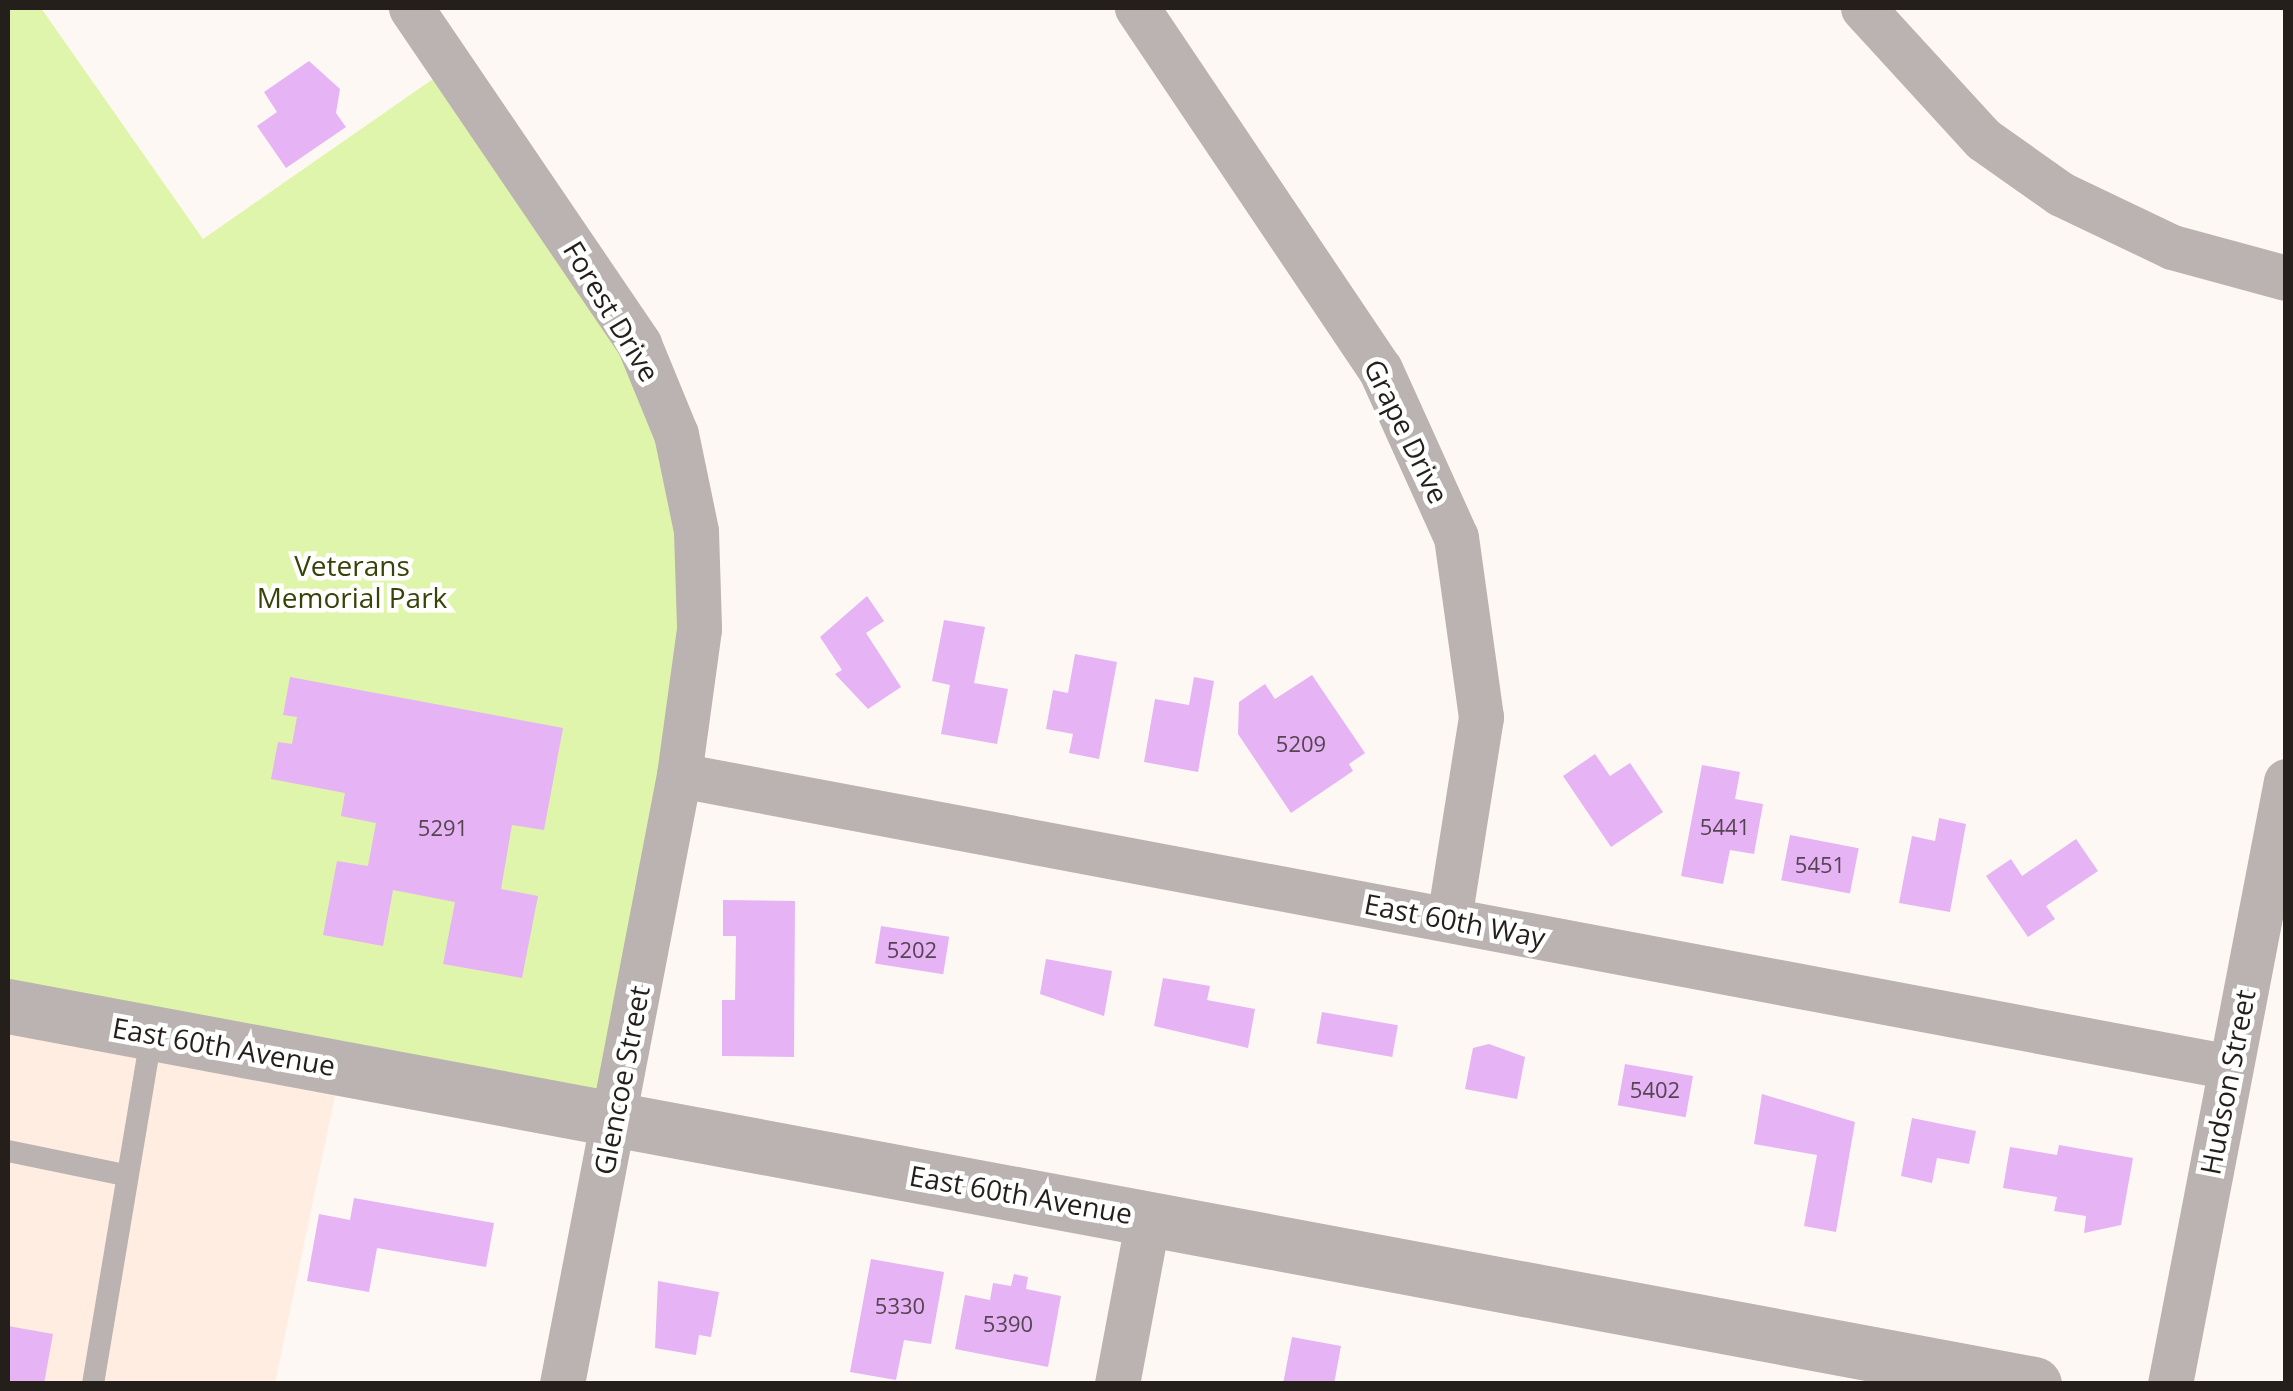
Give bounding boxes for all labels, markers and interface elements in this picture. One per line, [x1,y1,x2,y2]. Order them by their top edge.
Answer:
street label: Forest Drive [557,235,667,387]
street label: Grape Drive [1358,354,1456,508]
park label: Veterans Memorial Park [257,548,447,614]
house number: 5209 [1276,731,1326,757]
house number: 5441 [1700,814,1750,840]
house number: 5291 [418,815,468,841]
house number: 5451 [1795,852,1845,878]
street label: East 60th Way [1362,886,1548,954]
house number: 5202 [887,937,937,963]
street label: Glencoe Street [586,983,656,1177]
street label: Hudson Street [2193,987,2261,1177]
street label: East 60th Avenue [110,1010,338,1082]
house number: 5402 [1630,1077,1680,1103]
street label: East 60th Avenue [907,1158,1135,1230]
house number: 5330 [875,1293,925,1319]
house number: 5390 [983,1311,1033,1337]

